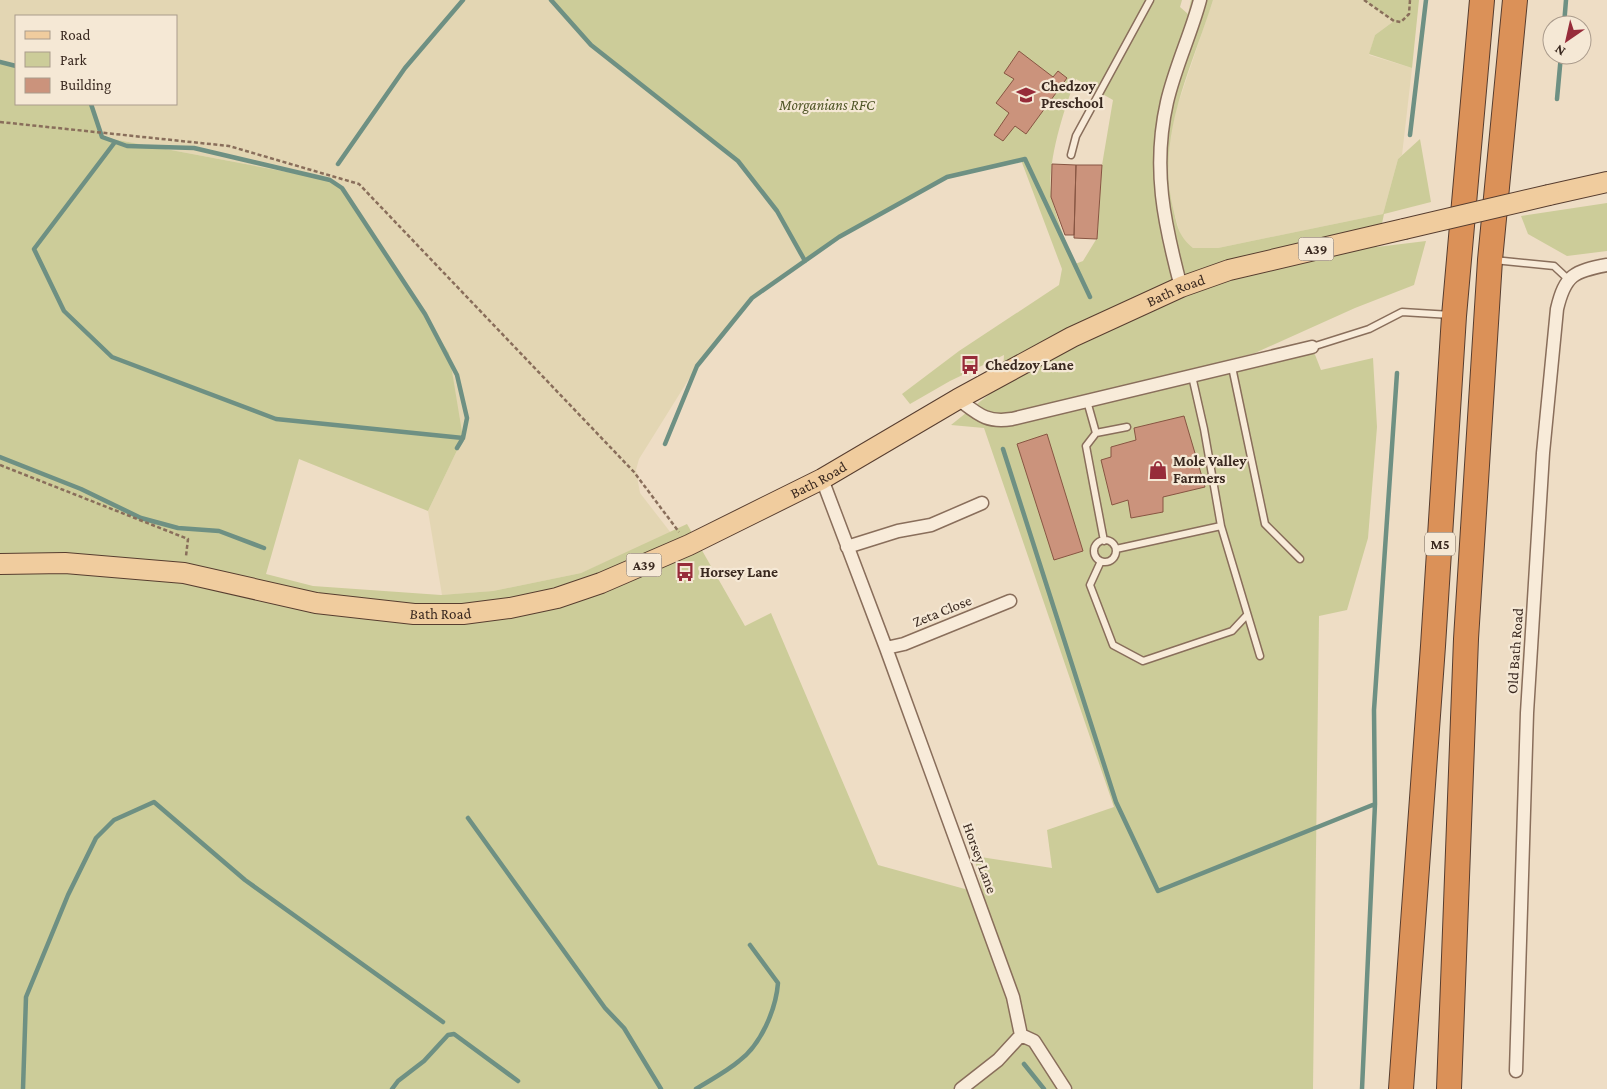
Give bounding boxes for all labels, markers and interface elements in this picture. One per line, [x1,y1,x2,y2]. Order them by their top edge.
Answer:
legend [15,15,178,105]
north arrow [1542,15,1592,65]
text: Road [60,27,91,43]
text: N [1551,41,1568,60]
text: Park [60,52,87,68]
text: Building [60,77,111,94]
place label: Chedzoy Preschool [1041,78,1104,111]
school or university icon: Chedzoy Preschool [1015,84,1037,106]
park label: Morganians RFC [778,97,876,114]
road number: A39 [1298,238,1334,260]
street label: Bath Road [1144,271,1207,310]
bus stop icon: Chedzoy Lane [959,354,981,376]
place label: Chedzoy Lane [985,357,1074,373]
place label: Mole Valley Farmers [1173,453,1247,486]
street label: Bath Road [788,458,849,501]
shop icon: Mole Valley Farmers [1147,459,1169,481]
road number: M5 [1425,532,1455,556]
road number: A39 [626,554,662,576]
bus stop icon: Horsey Lane [674,561,696,583]
place label: Horsey Lane [700,564,778,580]
street label: Zeta Close [910,592,974,630]
street label: Bath Road [409,605,472,622]
street label: Old Bath Road [1504,607,1526,695]
street label: Horsey Lane [959,821,1000,896]

